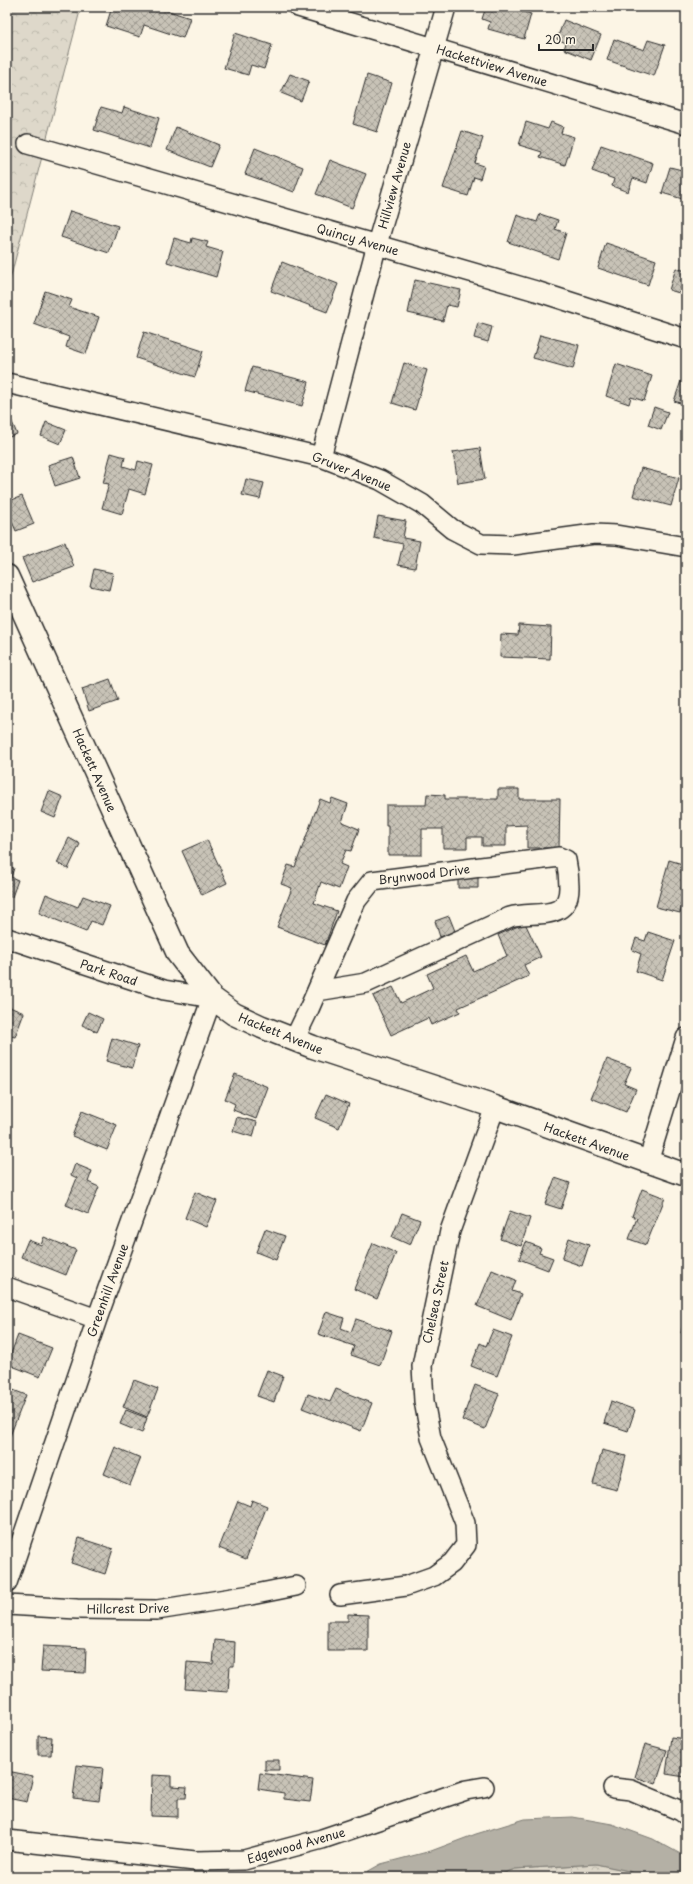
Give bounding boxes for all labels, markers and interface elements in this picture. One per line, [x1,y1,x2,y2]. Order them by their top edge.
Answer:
scale bar [539,26,593,52]
text: 20 m [545,30,576,48]
street label: Hackettview Avenue [434,40,550,91]
street label: Hillview Avenue [373,139,415,231]
street label: Quincy Avenue [315,219,402,259]
street label: Gruver Avenue [310,447,395,495]
street label: Hackett Avenue [68,725,122,815]
street label: Brynwood Drive [377,859,471,889]
street label: Park Road [78,954,140,990]
street label: Hackett Avenue [236,1008,326,1058]
street label: Hackett Avenue [542,1117,633,1165]
street label: Greenhill Avenue [82,1240,132,1339]
street label: Chelsea Street [417,1259,453,1345]
street label: Hillcrest Drive [87,1598,169,1618]
street label: Edgewood Avenue [245,1822,348,1868]

